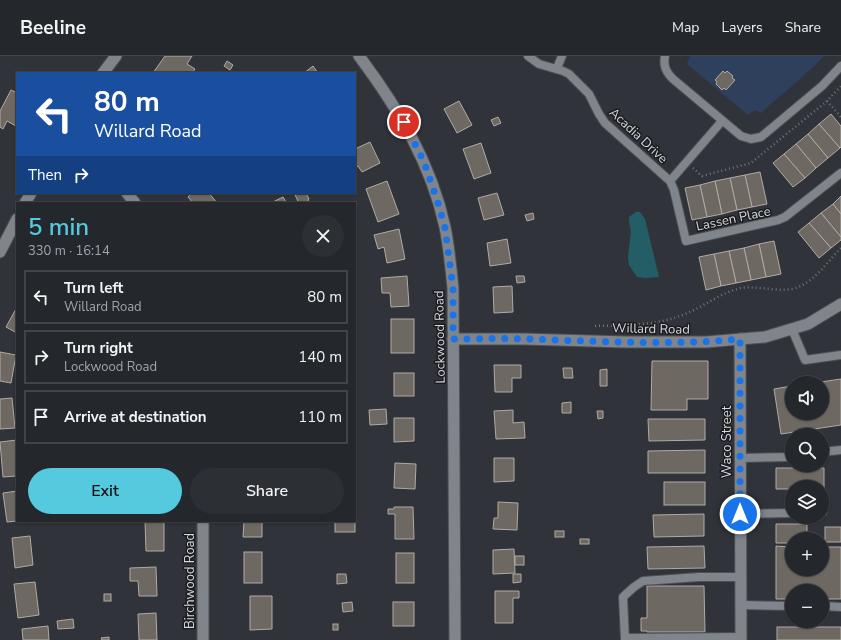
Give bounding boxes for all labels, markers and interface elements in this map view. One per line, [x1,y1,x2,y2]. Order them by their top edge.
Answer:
text: Beeline [20,15,86,41]
text: Map [672,18,699,37]
text: Layers [721,18,763,37]
text: Share [785,18,821,37]
text: 80 m [94,83,160,121]
icon: left [28,88,80,140]
street label: Acadia Drive [605,104,672,168]
pin [387,105,421,139]
icon: arrive [393,111,415,133]
text: Willard Road [94,119,202,143]
icon: right [70,164,92,186]
text: Then [28,165,62,185]
street label: Lassen Place [694,202,772,236]
text: 5 min [28,211,89,243]
button: close [302,215,344,257]
text: 330 m · 16:14 [28,242,110,260]
text: Turn left [64,278,123,298]
icon: left [30,286,52,308]
text: 80 m [307,287,342,307]
street label: Lockwood Road [430,290,450,384]
text: Willard Road [64,298,142,316]
street label: Willard Road [612,319,690,339]
text: Turn right [64,338,133,358]
icon: right [30,346,52,368]
text: 140 m [298,347,342,367]
text: Lockwood Road [64,358,157,376]
map controls [785,376,829,628]
button: sound [785,376,829,420]
street label: Waco Street [718,405,736,478]
icon: arrive [30,406,52,428]
text: Arrive at destination [64,407,207,427]
text: 110 m [298,407,342,427]
button: search [785,428,829,472]
button: Exit [28,468,182,514]
button: Share [190,468,344,514]
button: layers [785,480,829,524]
position arrow [719,493,761,535]
button: + [785,532,829,576]
street label: Birchwood Road [181,533,199,629]
button: − [785,584,829,628]

